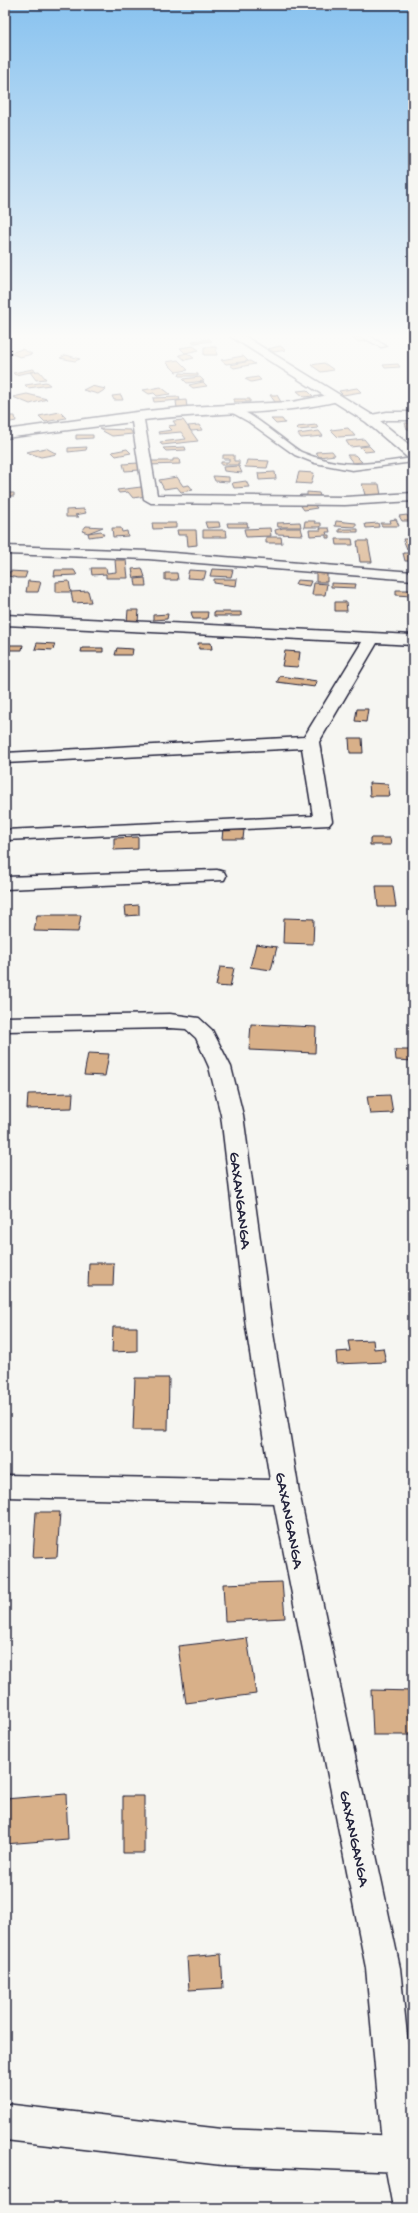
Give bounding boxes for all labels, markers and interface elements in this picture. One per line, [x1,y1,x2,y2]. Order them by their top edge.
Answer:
street label: GAXANGANGA [223,1151,254,1251]
street label: GAXANGANGA [269,1471,306,1572]
street label: GAXANGANGA [333,1789,372,1890]

